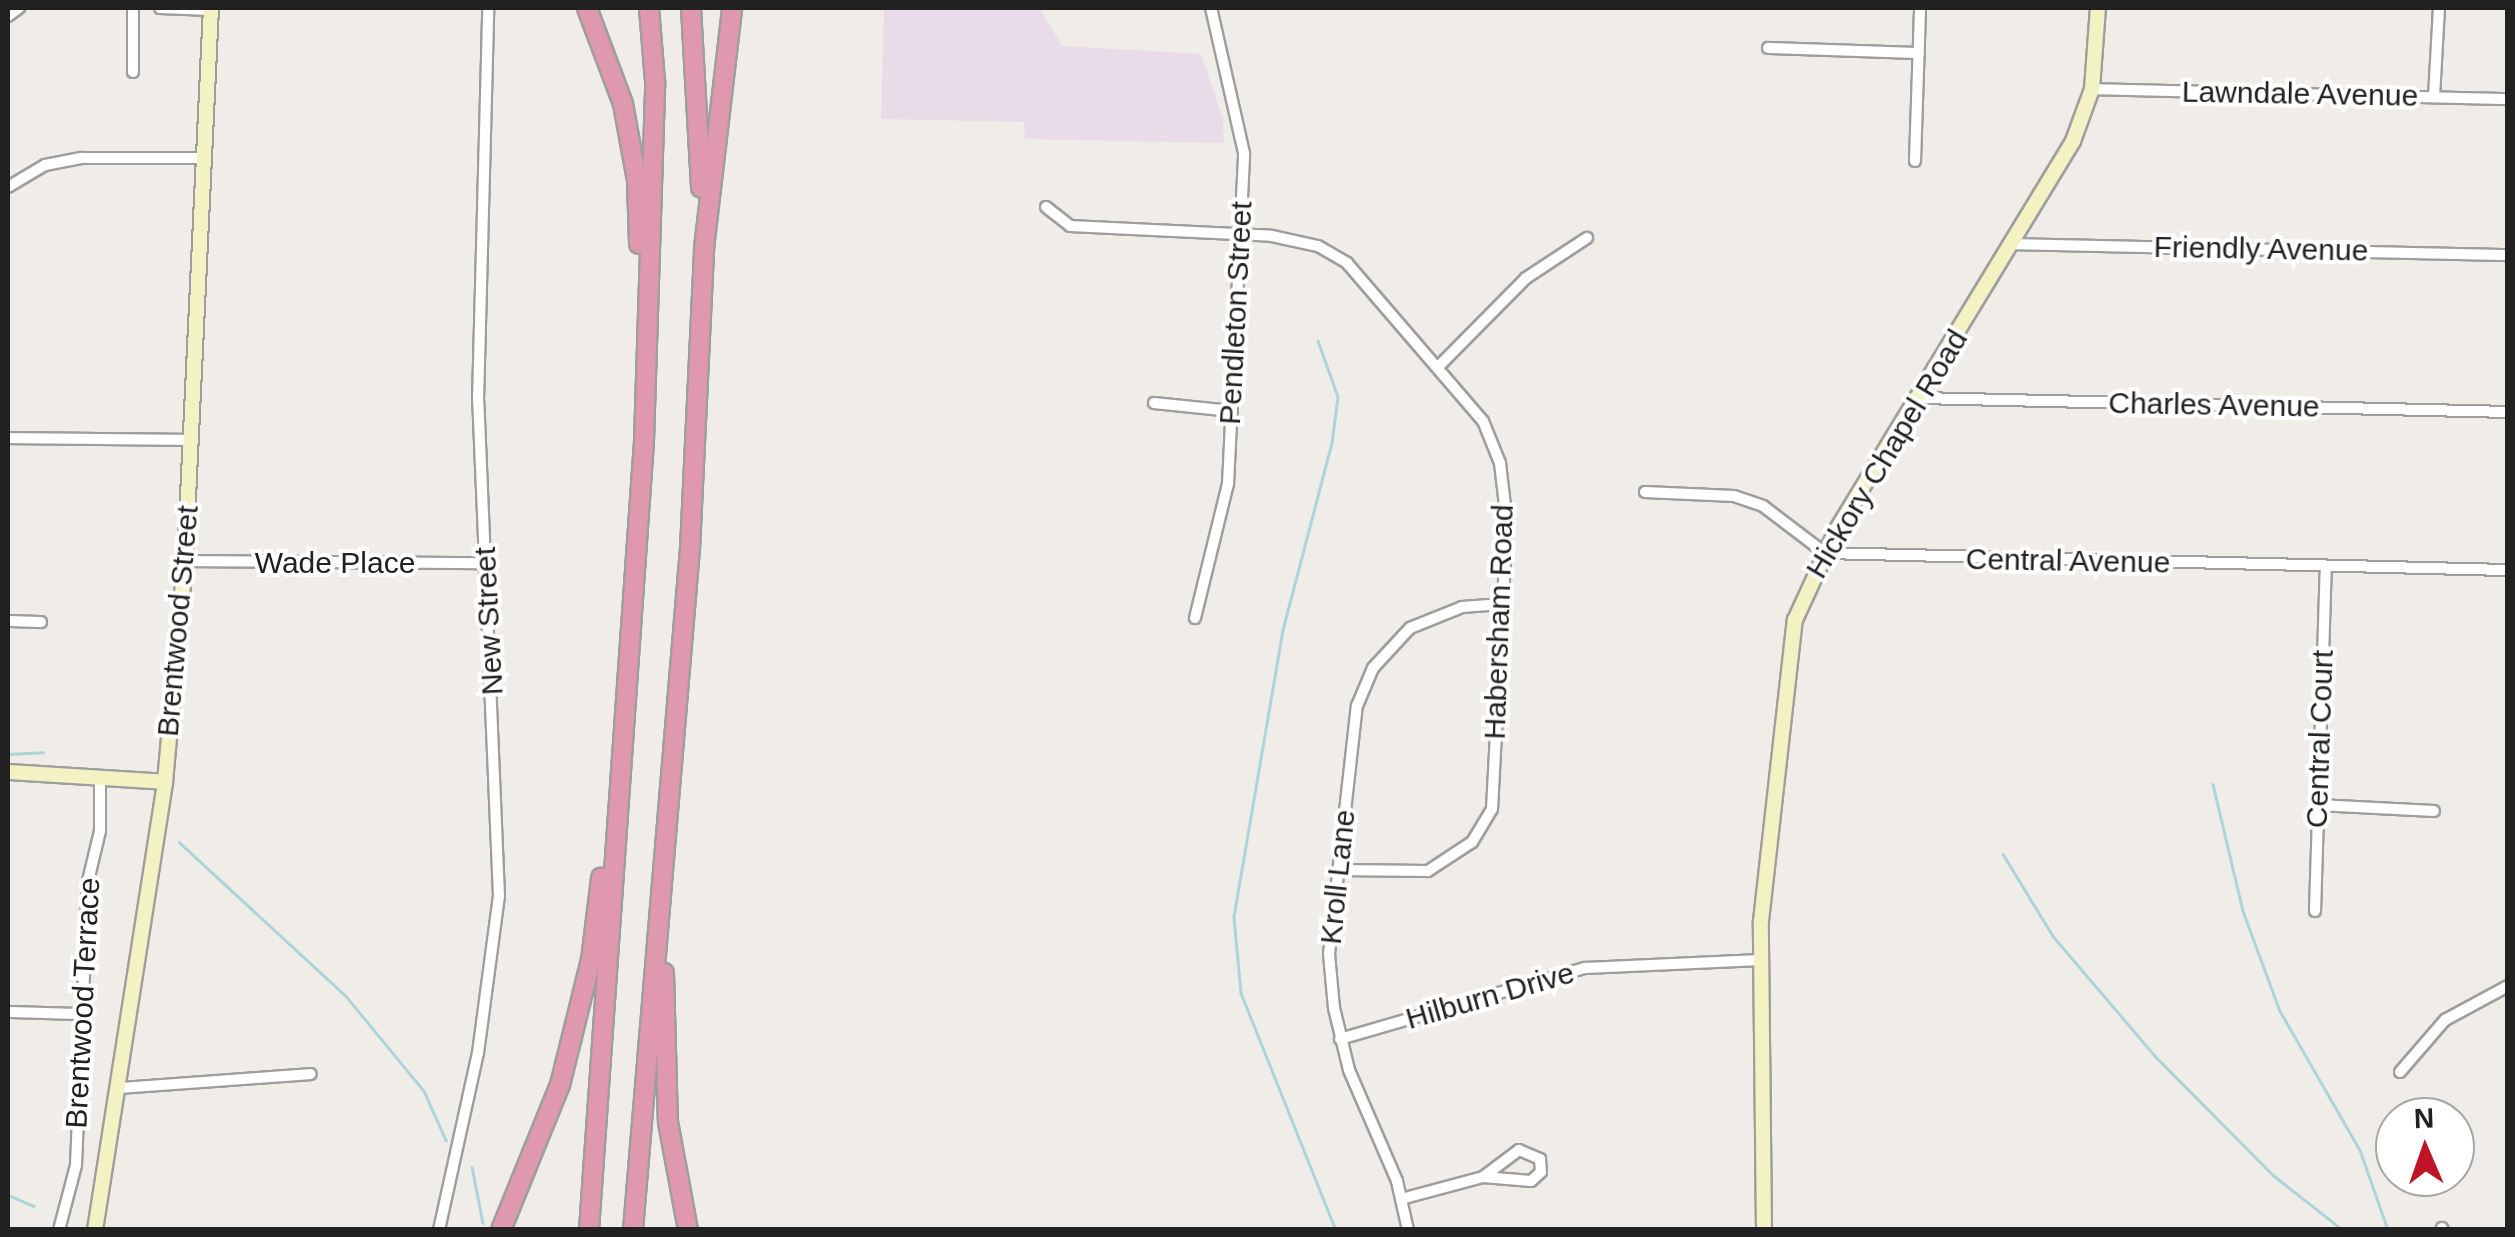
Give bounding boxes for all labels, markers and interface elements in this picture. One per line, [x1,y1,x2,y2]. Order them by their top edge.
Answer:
street label: Lawndale Avenue [2181,74,2419,114]
street label: Pendleton Street [1212,200,1260,426]
street label: Friendly Avenue [2153,229,2369,269]
street label: Hickory Chapel Road [1799,323,1975,585]
street label: Charles Avenue [2107,385,2321,425]
street label: Brentwood Street [150,504,206,738]
street label: Habersham Road [1477,504,1521,740]
street label: Central Avenue [1965,541,2171,581]
street label: Wade Place [255,545,415,581]
street label: New Street [467,546,511,696]
street label: Central Court [2299,649,2341,829]
street label: Kroll Lane [1313,808,1363,946]
street label: Brentwood Terrace [58,876,108,1130]
street label: Hilburn Drive [1402,955,1578,1037]
north arrow [2375,1097,2475,1197]
text: N [2413,1103,2435,1134]

